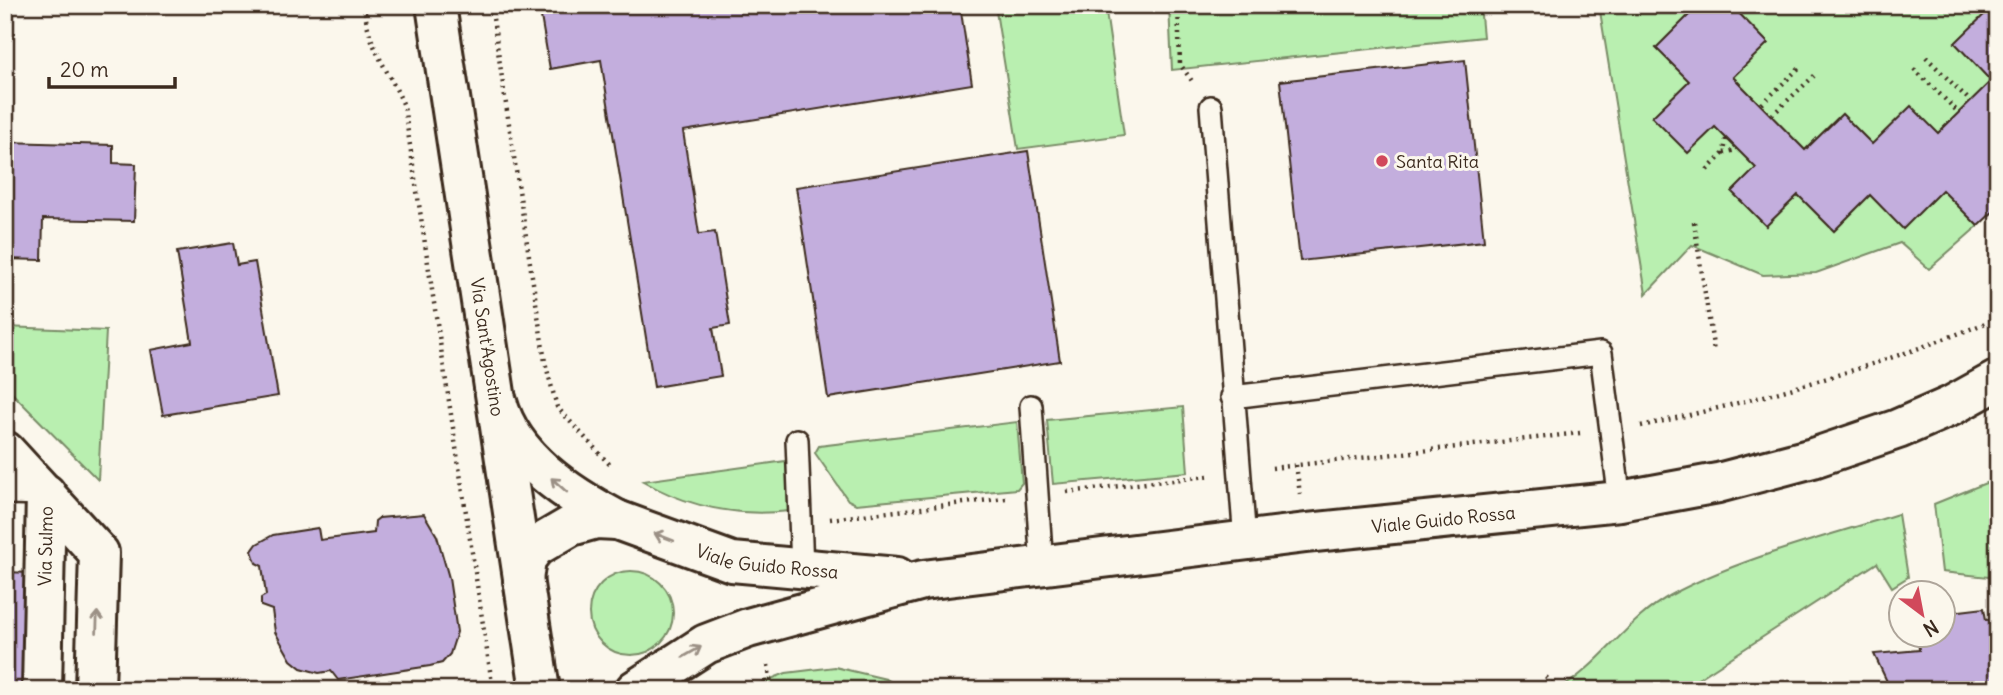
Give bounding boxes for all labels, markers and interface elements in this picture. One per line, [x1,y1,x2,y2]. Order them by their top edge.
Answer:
scale bar [49,46,175,90]
text: 20 m [60,56,109,83]
place label: Santa Rita [1396,150,1479,173]
marker: Santa Rita [1374,153,1390,169]
street label: Via Sant'Agostino [466,276,510,418]
one-way arrow [550,477,568,493]
street label: Viale Guido Rossa [1370,500,1516,538]
street label: Via Sulmo [33,506,57,586]
one-way arrow [654,530,676,542]
street label: Viale Guido Rossa [693,538,839,583]
north arrow [1888,580,1958,650]
one-way arrow [90,610,104,633]
text: N [1919,615,1943,642]
one-way arrow [681,645,702,658]

